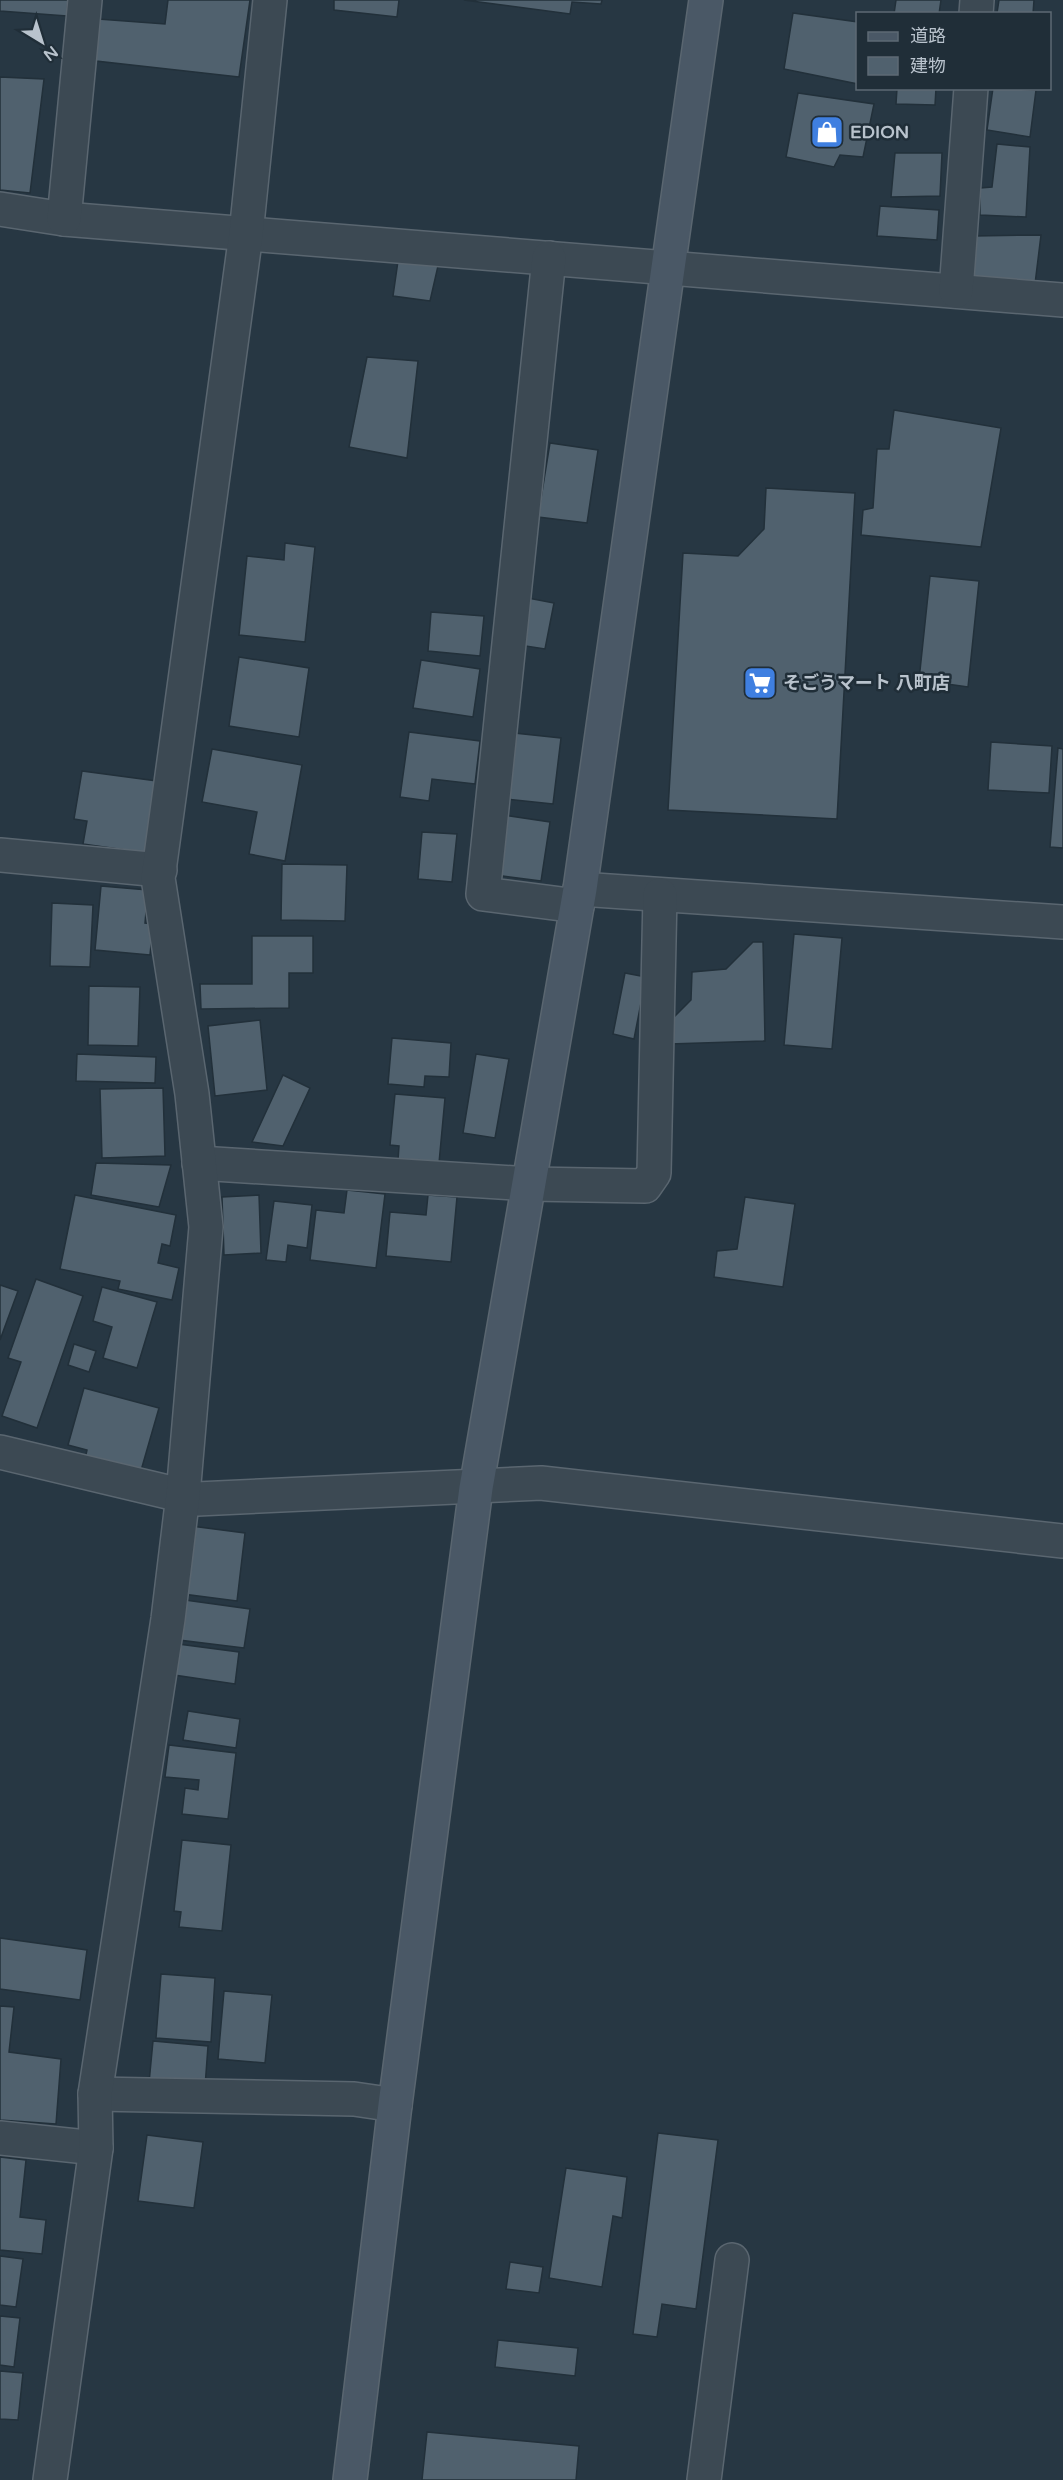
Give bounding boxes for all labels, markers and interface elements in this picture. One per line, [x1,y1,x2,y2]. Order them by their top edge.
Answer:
north arrow [12,12,72,72]
legend [856,12,1051,90]
text: 道路 [910,25,946,47]
text: N [39,41,62,65]
text: 建物 [910,55,946,77]
shop icon: EDION [809,114,845,150]
place label: EDION [850,121,909,143]
supermarket icon: そごうマート 八町店 [742,665,778,701]
place label: そごうマート 八町店 [783,672,950,694]

